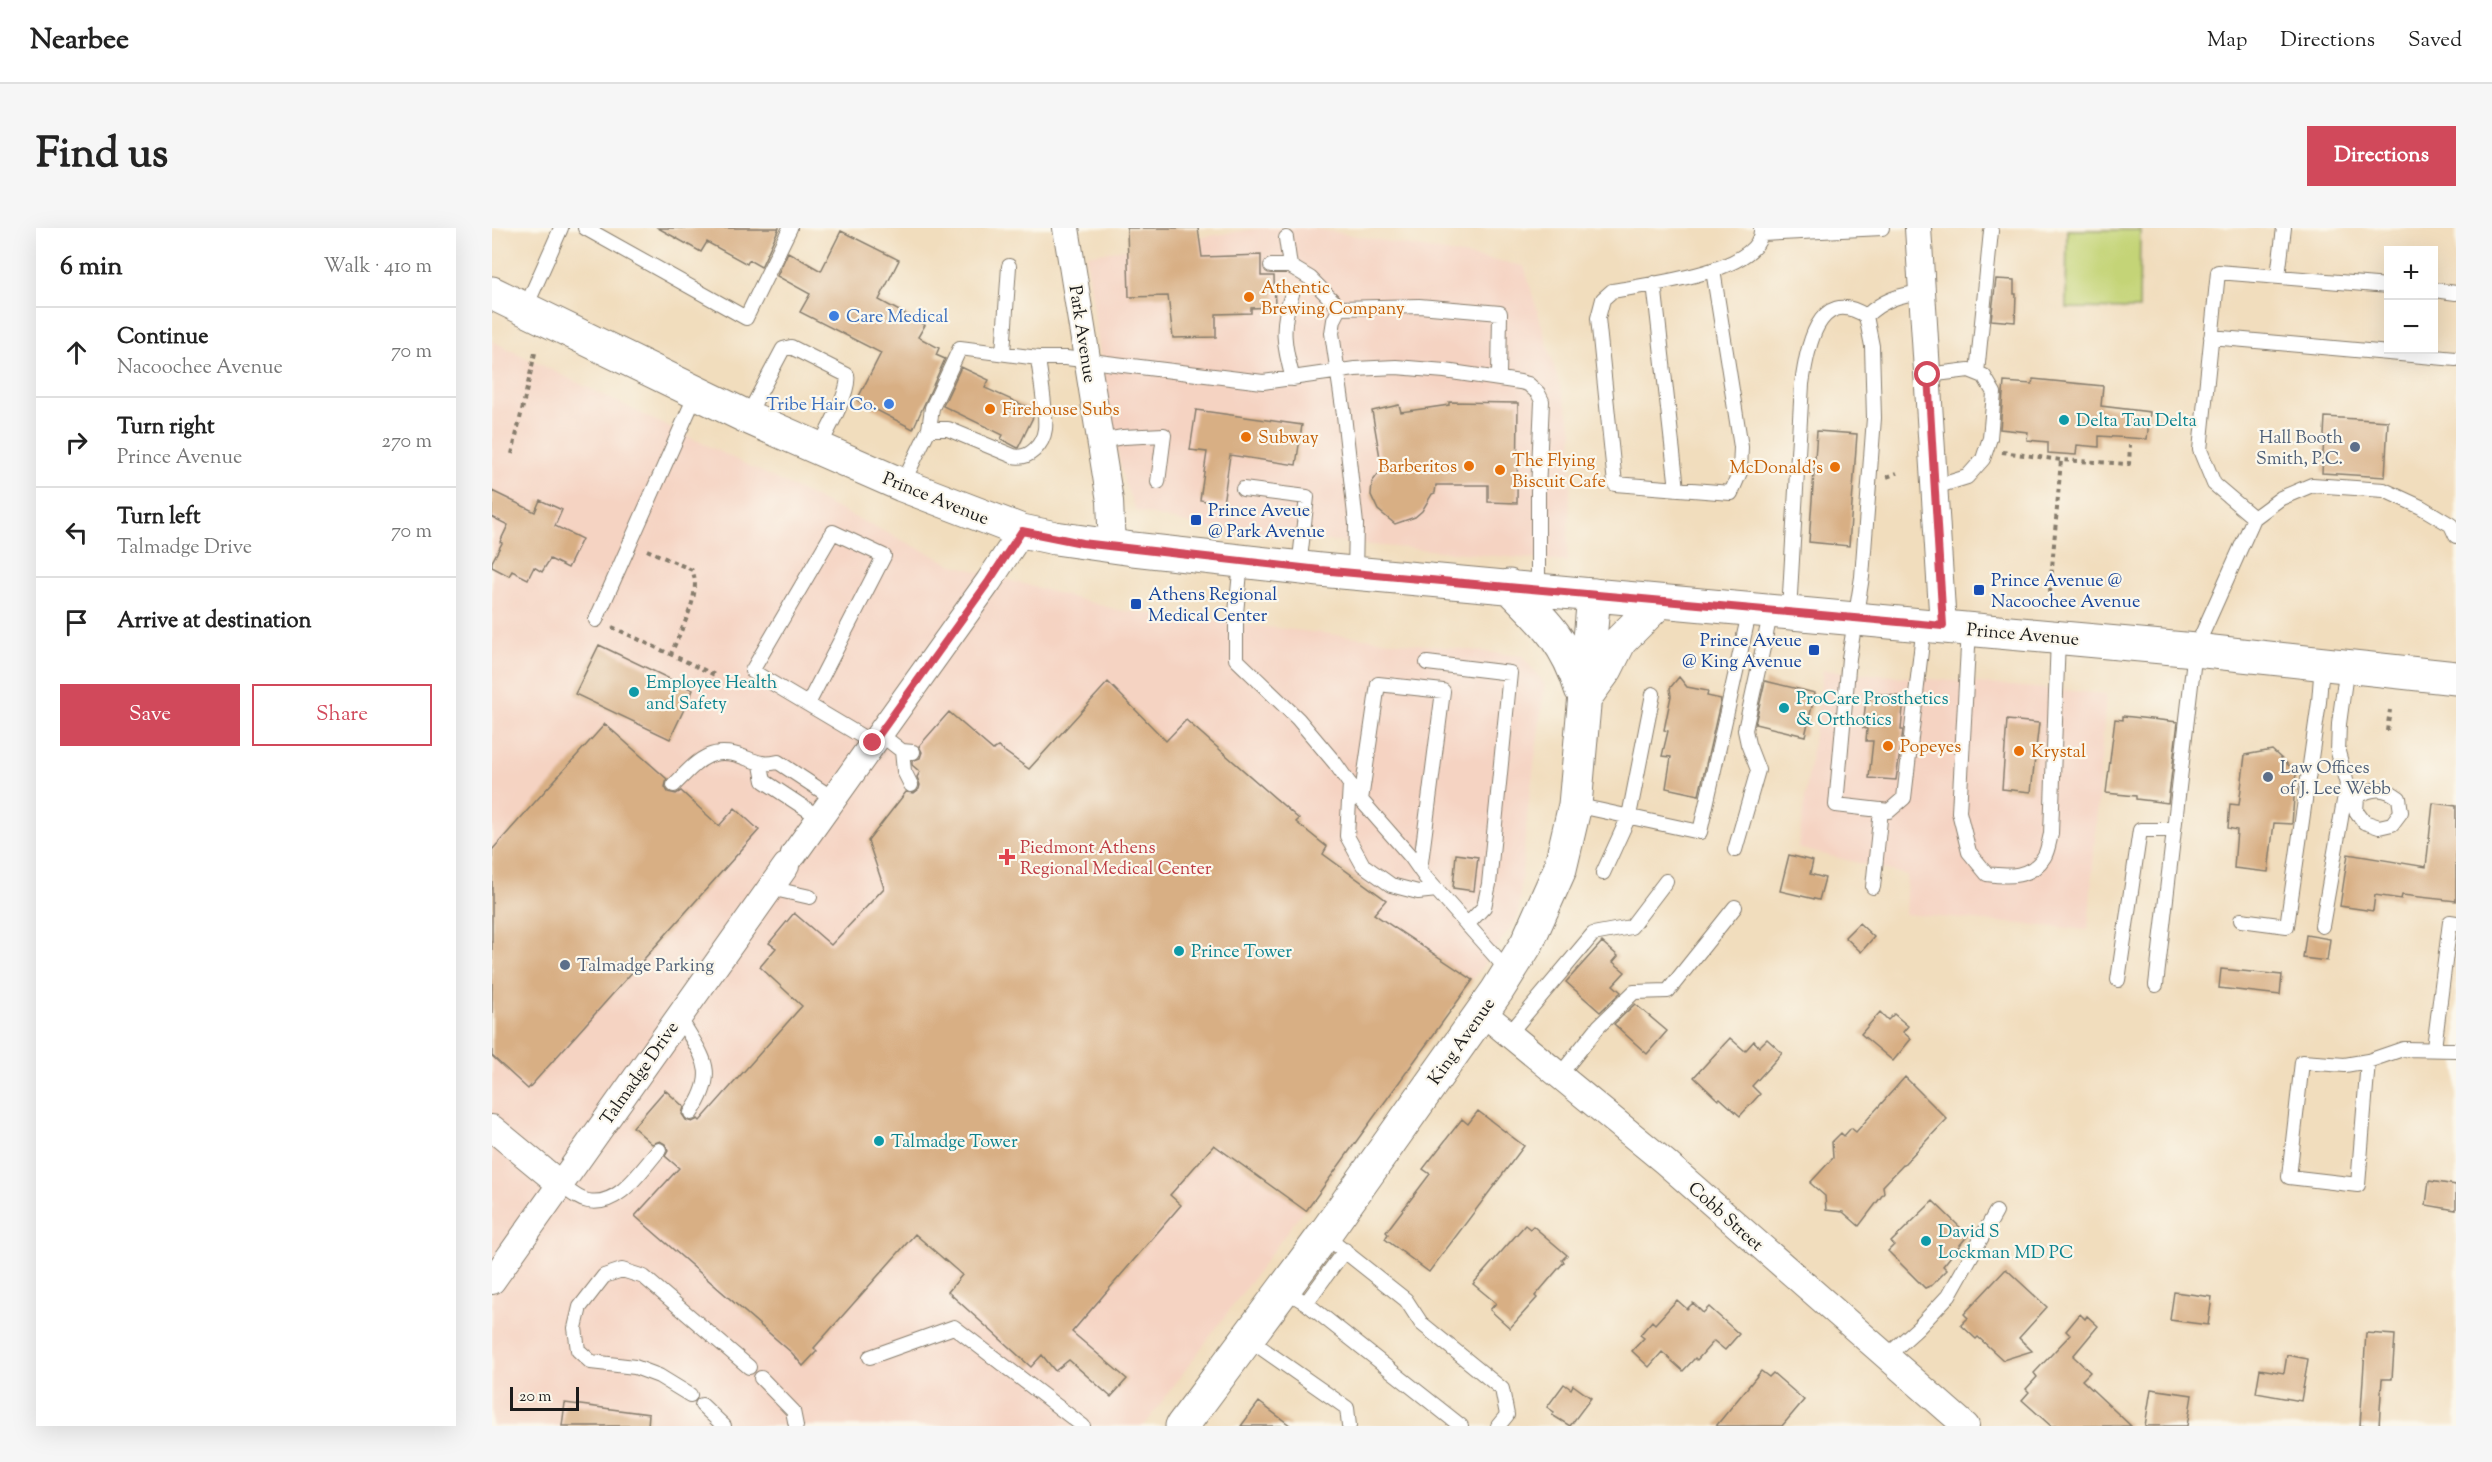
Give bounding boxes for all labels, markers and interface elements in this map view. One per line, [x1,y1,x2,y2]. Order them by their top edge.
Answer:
text: Nearbee [30,21,129,61]
text: Map [2207,26,2247,56]
text: Directions [2280,26,2375,56]
text: Saved [2408,26,2462,56]
text: Find us [36,126,168,186]
button: Directions [2307,126,2456,186]
map controls [2384,246,2438,354]
button: + [2384,246,2438,300]
text: 6 min [60,249,123,286]
text: Walk · 410 m [323,253,432,282]
place label: Athentic Brewing Company [1261,276,1405,323]
street label: Park Avenue [1060,284,1102,385]
marker: Athentic Brewing Company [1242,290,1256,304]
button: − [2384,300,2438,354]
place label: Care Medical [846,305,949,331]
marker: Care Medical [827,309,841,323]
text: Continue [117,322,208,354]
icon: ahead [60,336,93,369]
text: 70 m [391,338,432,367]
text: Nacoochee Avenue [117,354,283,383]
route start [1914,361,1940,387]
place label: Tribe Hair Co. [766,393,877,419]
marker: Tribe Hair Co. [882,397,896,411]
place label: Firehouse Subs [1002,398,1120,424]
marker: Firehouse Subs [983,402,997,416]
place label: Delta Tau Delta [2076,409,2197,435]
text: Turn right [117,412,214,444]
marker: Delta Tau Delta [2057,413,2071,427]
icon: right [60,426,93,459]
place label: Subway [1258,426,1319,452]
place label: Hall Booth Smith, P.C. [2256,426,2343,473]
text: 270 m [382,428,432,457]
marker: Subway [1239,430,1253,444]
marker: Hall Booth Smith, P.C. [2348,440,2362,454]
text: Prince Avenue [117,444,242,473]
place label: The Flying Biscuit Cafe [1512,449,1606,496]
place label: Barberitos [1378,455,1457,481]
place label: McDonald's [1729,456,1823,482]
marker: Barberitos [1462,459,1476,473]
marker: McDonald's [1828,460,1842,474]
marker: The Flying Biscuit Cafe [1493,463,1507,477]
street label: Prince Avenue [878,467,992,533]
place label: Prince Aveue @ Park Avenue [1208,499,1325,546]
text: Turn left [117,502,200,534]
marker: Prince Aveue @ Park Avenue [1189,513,1203,527]
icon: left [60,516,93,549]
text: 70 m [391,518,432,547]
text: Talmadge Drive [117,534,252,563]
place label: Prince Avenue @ Nacoochee Avenue [1991,569,2140,616]
place label: Athens Regional Medical Center [1148,583,1277,630]
marker: Prince Avenue @ Nacoochee Avenue [1972,583,1986,597]
marker: Athens Regional Medical Center [1129,597,1143,611]
icon: arrive [60,606,93,639]
text: Arrive at destination [117,606,312,638]
street label: Prince Avenue [1966,618,2080,654]
place label: Prince Aveue @ King Avenue [1682,629,1802,676]
marker: Prince Aveue @ King Avenue [1807,643,1821,657]
place label: Employee Health and Safety [646,671,778,718]
button: Save [60,684,240,746]
button: Share [252,684,432,746]
marker: Employee Health and Safety [627,685,641,699]
place label: ProCare Prosthetics & Orthotics [1796,687,1949,734]
marker: ProCare Prosthetics & Orthotics [1777,701,1791,715]
route end [859,729,885,755]
place label: Popeyes [1900,735,1961,761]
marker: Popeyes [1881,739,1895,753]
place label: Krystal [2031,740,2086,766]
marker: Krystal [2012,744,2026,758]
place label: Law Offices of J. Lee Webb [2280,756,2391,803]
marker: Law Offices of J. Lee Webb [2261,770,2275,784]
place label: Piedmont Athens Regional Medical Center [1020,836,1212,883]
marker: Piedmont Athens Regional Medical Center [998,848,1016,866]
place label: Prince Tower [1191,940,1292,966]
marker: Prince Tower [1172,944,1186,958]
place label: Talmadge Parking [577,954,714,980]
marker: Talmadge Parking [558,958,572,972]
street label: King Avenue [1423,993,1502,1091]
street label: Talmadge Drive [595,1017,686,1131]
place label: Talmadge Tower [891,1130,1018,1156]
marker: Talmadge Tower [872,1134,886,1148]
street label: Cobb Street [1681,1177,1768,1258]
place label: David S Lockman MD PC [1938,1220,2074,1267]
marker: David S Lockman MD PC [1919,1234,1933,1248]
scale bar [510,1384,579,1412]
text: 20 m [519,1386,552,1409]

